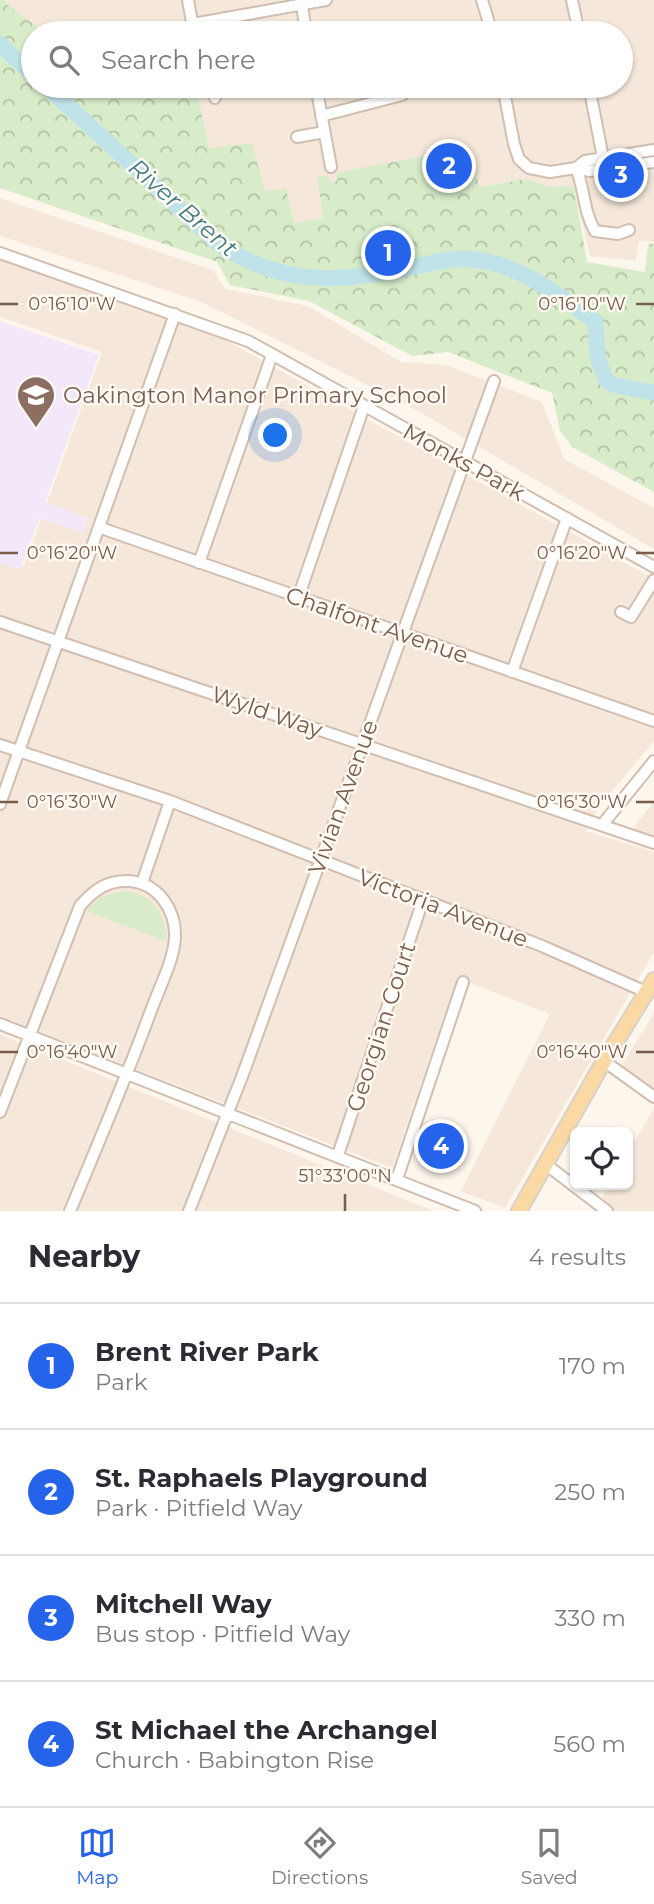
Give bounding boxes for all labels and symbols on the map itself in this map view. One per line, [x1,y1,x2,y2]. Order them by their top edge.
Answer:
pin: 2 [426,140,472,192]
pin: 3 [598,149,644,201]
water label: River Brent [123,152,244,263]
pin: 1 [365,227,411,279]
text: 0°16'10"W [28,293,116,315]
text: 0°16'10"W [538,293,626,315]
school or university icon: Oakington Manor Primary School [15,374,57,429]
place label: Oakington Manor Primary School [63,381,447,409]
street label: Monks Park [398,417,530,507]
your location [258,418,292,452]
text: 0°16'20"W [27,542,117,564]
text: 0°16'20"W [537,542,627,564]
street label: Chalfont Avenue [282,581,472,669]
street label: Wyld Way [208,680,327,744]
street label: Vivian Avenue [302,716,384,878]
text: 0°16'30"W [27,791,117,813]
text: 0°16'30"W [537,791,627,813]
street label: Victoria Avenue [354,863,532,953]
street label: Georgian Court [340,939,422,1115]
text: 0°16'40"W [26,1041,118,1063]
text: 0°16'40"W [536,1041,628,1063]
pin: 4 [418,1120,464,1172]
text: 51°33'00"N [298,1165,392,1187]

